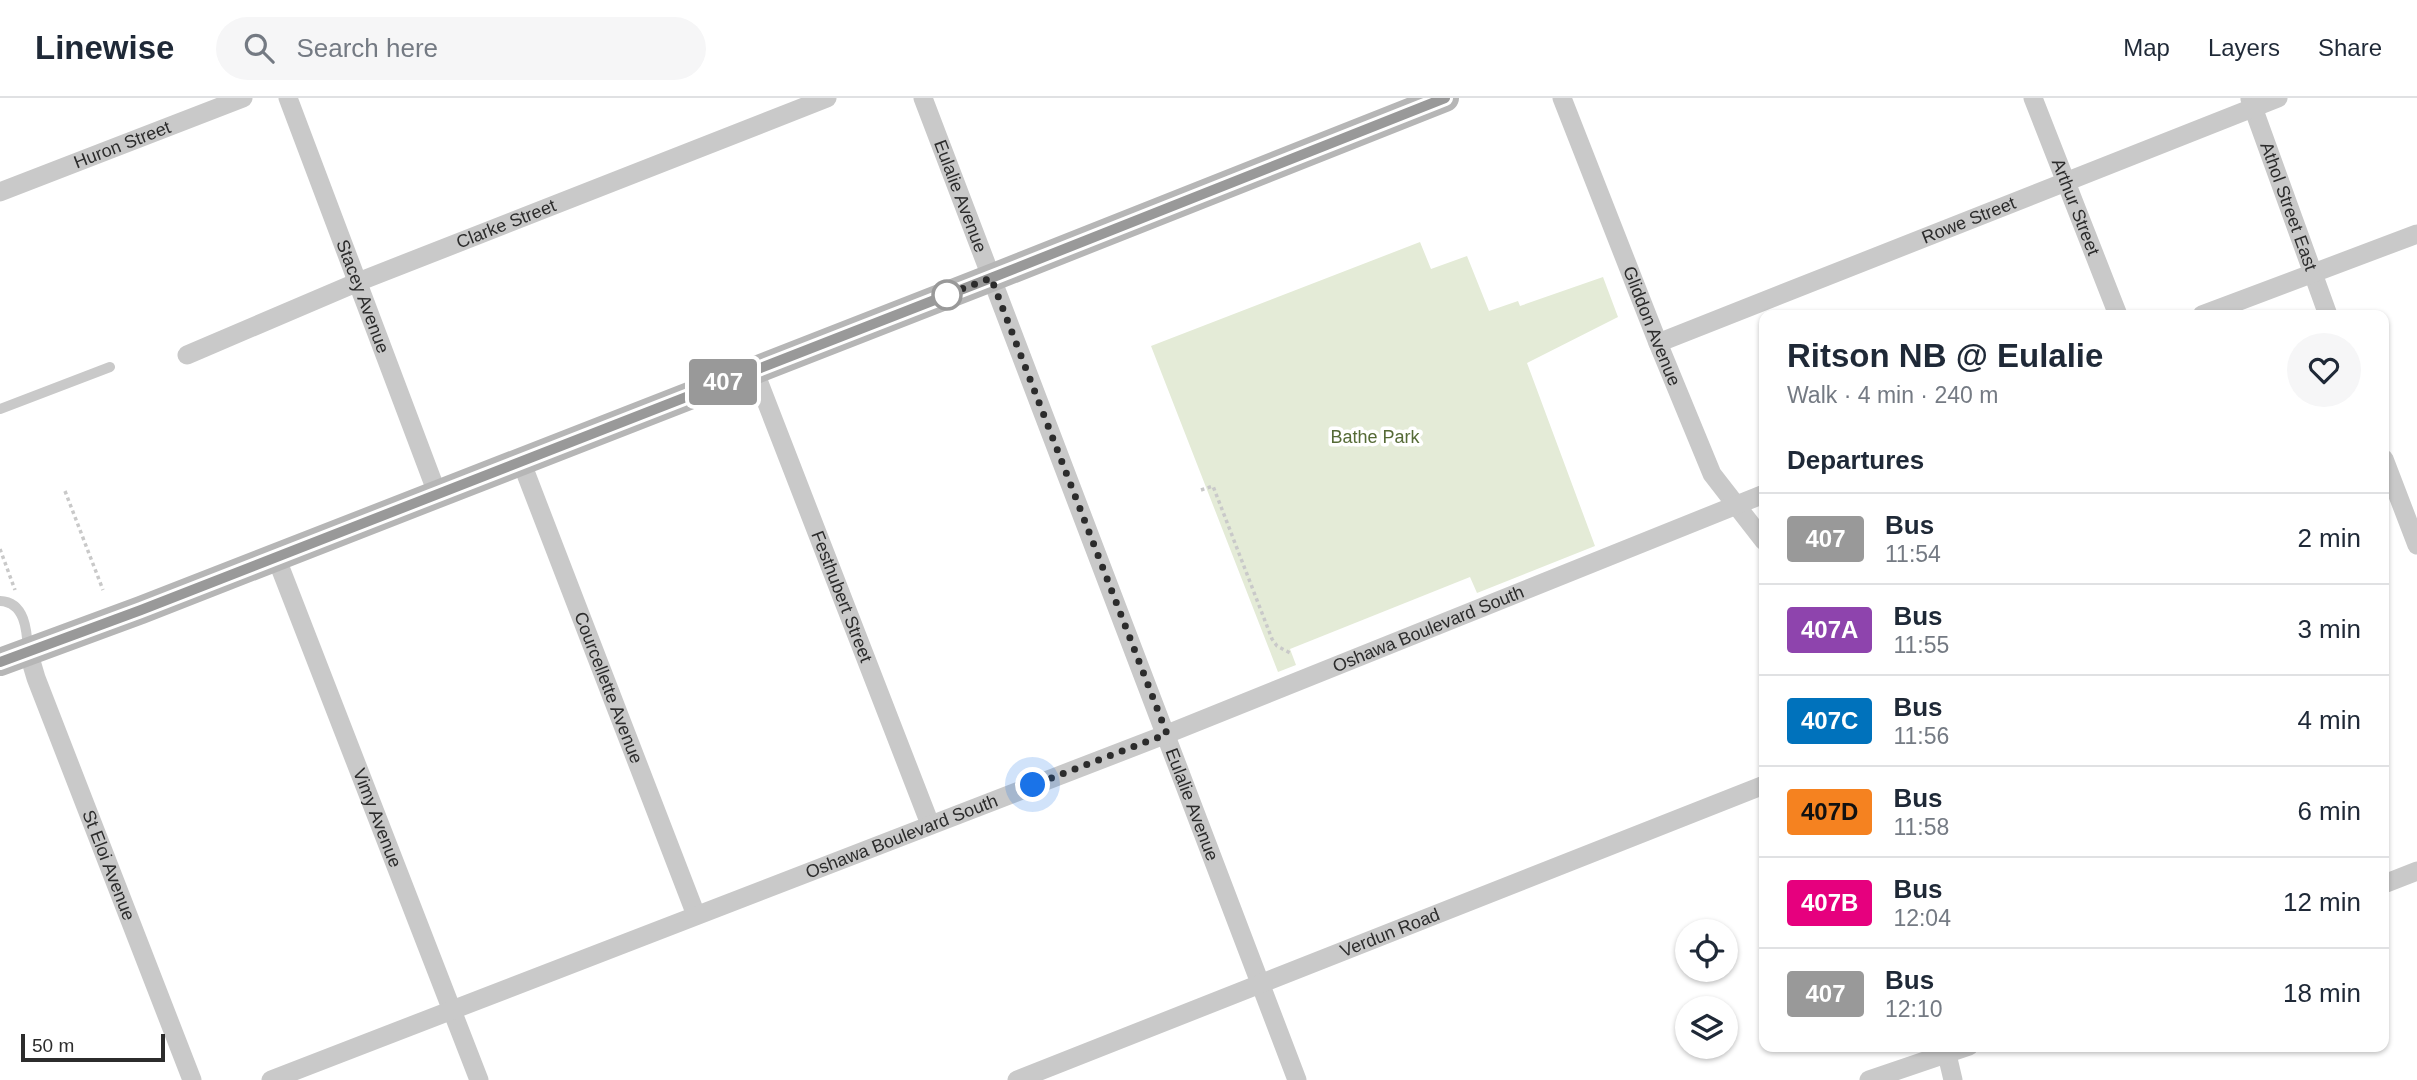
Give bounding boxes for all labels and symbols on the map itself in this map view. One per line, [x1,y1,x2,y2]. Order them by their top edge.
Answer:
street label: Huron Street [71,117,173,172]
street label: Eulalie Avenue [930,137,991,255]
street label: Athol Street East [2256,139,2321,273]
street label: Arthur Street [2048,156,2104,258]
street label: Rowe Street [1919,193,2018,248]
street label: Clarke Street [453,195,559,252]
street label: Stacey Avenue [332,237,393,356]
street label: Gliddon Avenue [1619,263,1685,389]
unlabelled marker [932,280,962,310]
line badge: 407 [683,359,763,405]
park label: Bathe Park [1330,427,1421,447]
street label: Festhubert Street [807,528,876,665]
street label: Oshawa Boulevard South [1330,582,1527,676]
street label: Courcellette Avenue [570,609,647,766]
street label: Eulalie Avenue [1162,745,1223,864]
street label: Vimy Avenue [349,766,406,870]
your location [1015,767,1050,802]
street label: Oshawa Boulevard South [803,790,1000,883]
street label: St Eloi Avenue [78,807,139,923]
street label: Verdun Road [1337,904,1443,961]
scale bar [21,1031,164,1063]

